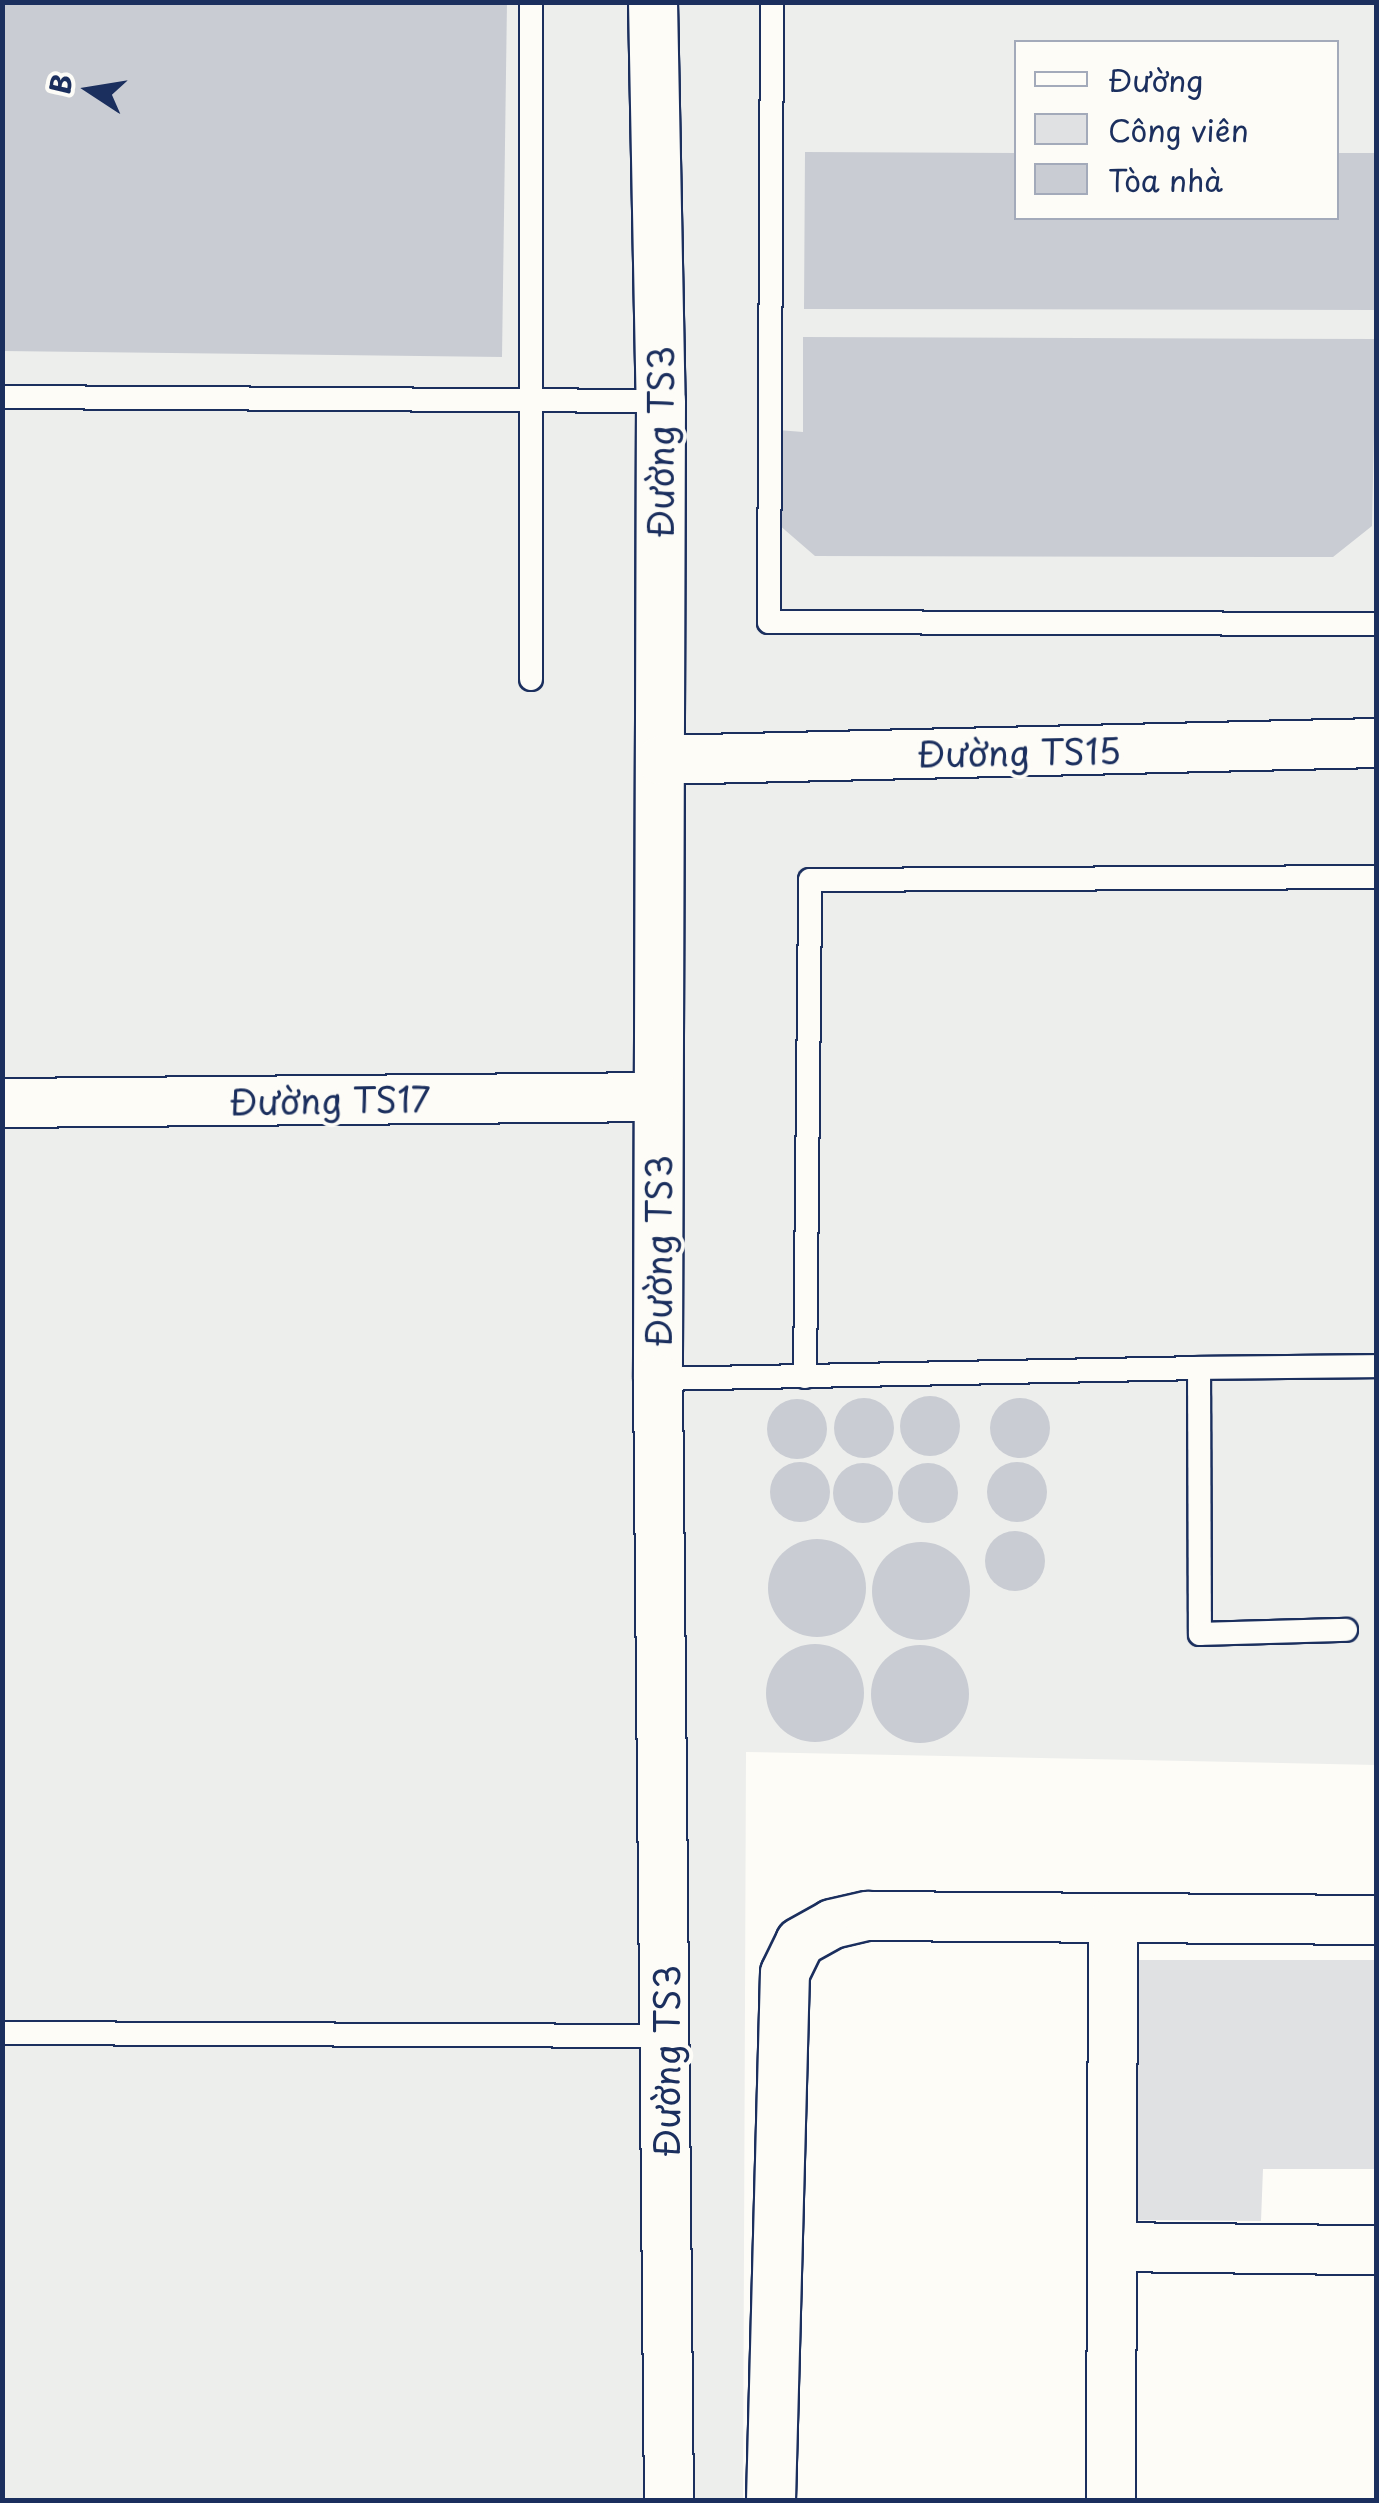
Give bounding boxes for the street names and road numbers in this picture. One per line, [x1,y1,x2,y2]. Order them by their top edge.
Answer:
street label: Đường TS3 [639,346,681,538]
street label: Đường TS15 [917,729,1121,775]
street label: Đường TS17 [229,1077,431,1123]
street label: Đường TS3 [637,1155,679,1347]
street label: Đường TS3 [645,1965,687,2157]

